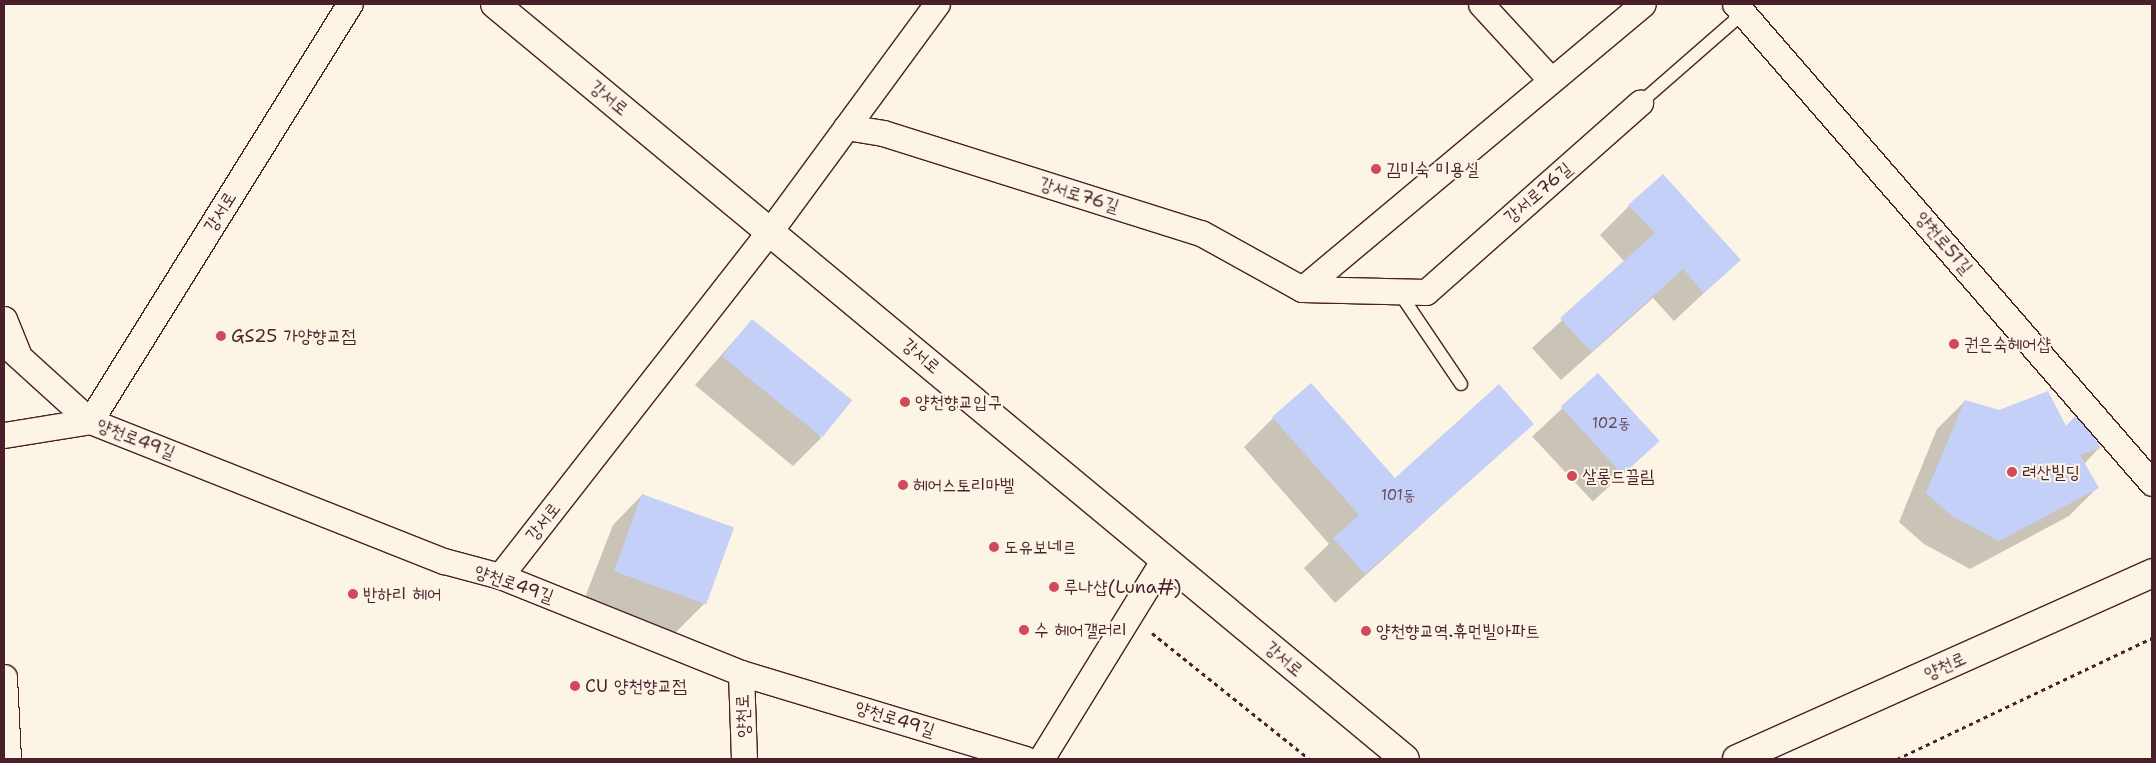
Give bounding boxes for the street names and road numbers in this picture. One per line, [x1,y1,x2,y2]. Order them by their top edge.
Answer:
street label: 강서로 [585,76,633,120]
street label: 강서로76길 [1500,158,1576,228]
street label: 강서로76길 [1036,173,1122,217]
street label: 강서로 [199,188,241,236]
street label: 양천로51길 [1911,207,1977,279]
street label: 강서로 [897,334,945,378]
street label: 양천로49길 [94,414,178,464]
street label: 강서로 [521,498,565,546]
street label: 양천로49길 [472,560,556,608]
street label: 강서로 [1260,637,1308,681]
street label: 양천로 [1921,647,1969,685]
street label: 양천로 [731,694,755,738]
street label: 양천로49길 [852,697,938,741]

